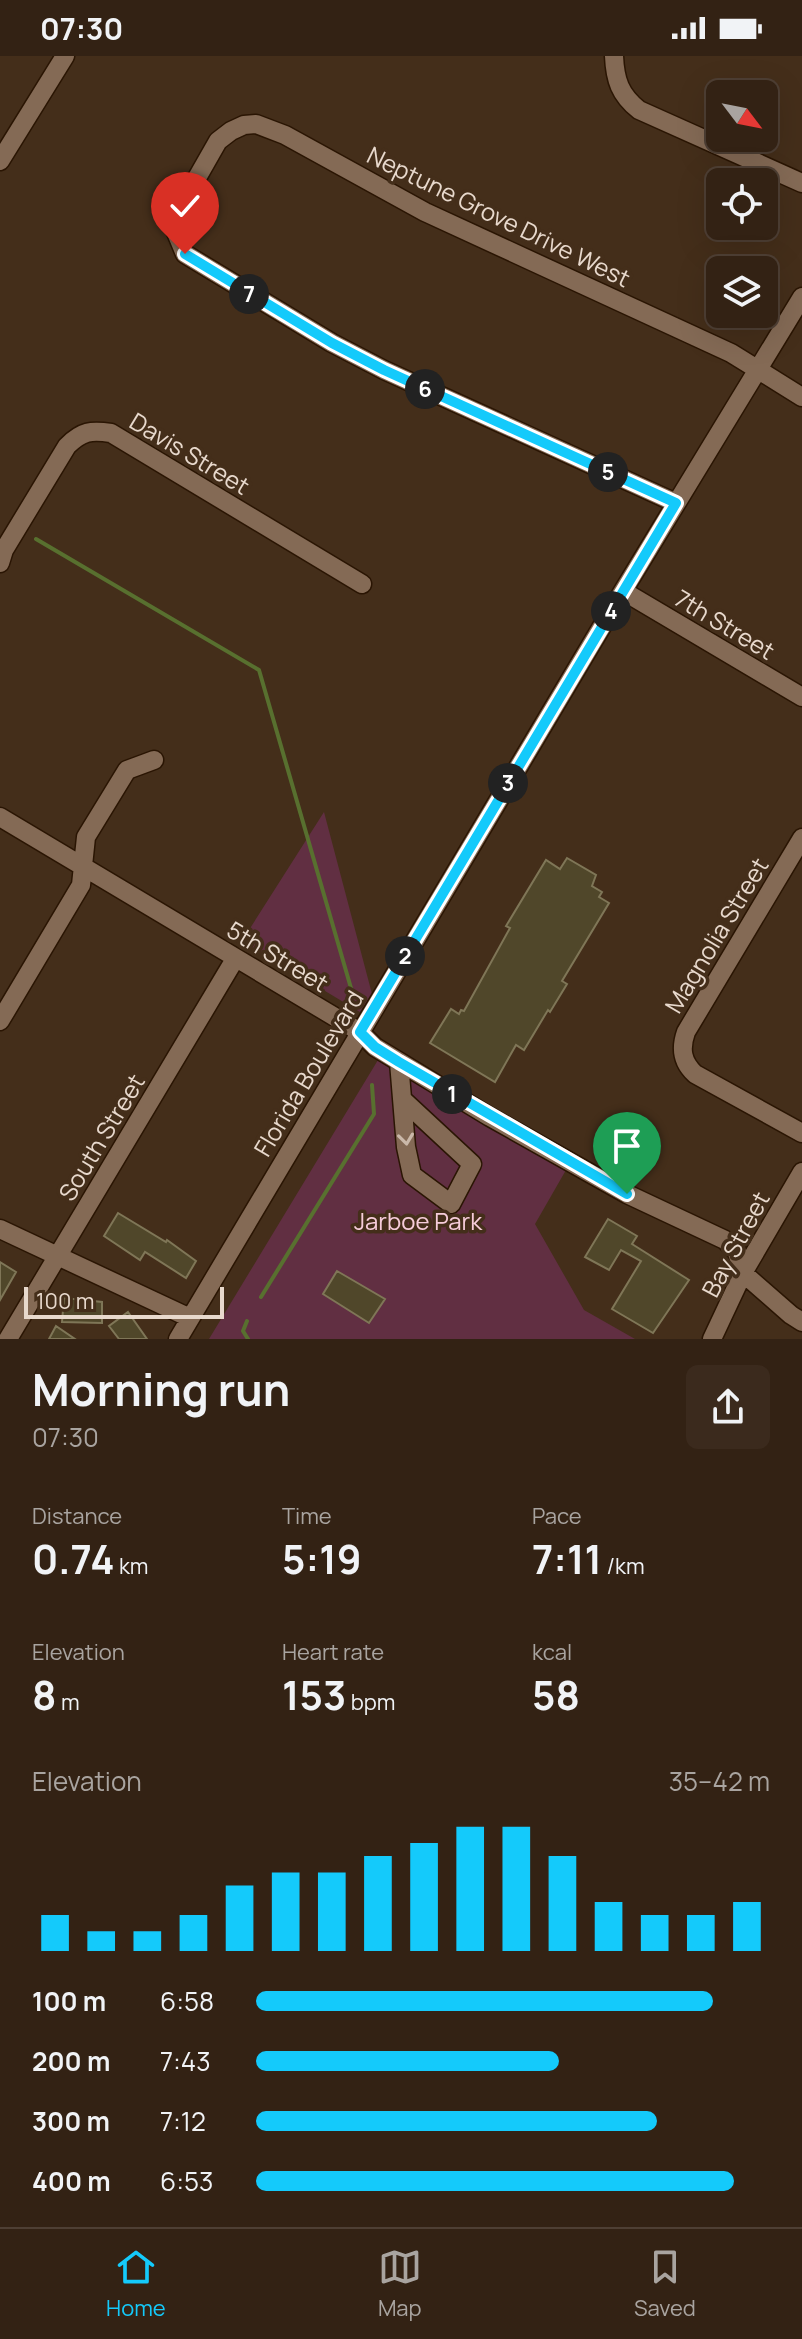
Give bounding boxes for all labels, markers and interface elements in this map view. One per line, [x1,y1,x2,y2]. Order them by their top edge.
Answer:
text: 07:30 [40,8,123,49]
north arrow [706,80,778,152]
map controls [706,80,778,328]
street label: Neptune Grove Drive West [362,138,636,294]
button: locate [706,168,778,240]
pin [151,172,219,254]
icon: check [163,184,207,228]
button: layers [706,256,778,328]
pin: 7 [229,274,269,314]
text: 7 [243,279,255,309]
pin: 6 [405,369,445,409]
text: 6 [418,374,432,404]
street label: Davis Street [124,404,256,502]
pin: 5 [588,452,628,492]
text: 5 [602,457,614,487]
street label: 7th Street [669,581,781,667]
pin: 4 [591,591,631,631]
text: 4 [604,596,618,626]
pin: 3 [488,763,528,803]
text: 3 [502,768,514,798]
street label: Magnolia Street [657,851,775,1019]
street label: 5th Street [221,913,335,999]
pin: 2 [385,936,425,976]
text: 2 [398,941,412,971]
street label: Florida Boulevard [245,984,371,1162]
street label: South Street [50,1067,152,1207]
pin: 1 [432,1074,472,1114]
text: 1 [447,1079,457,1109]
pin [593,1112,661,1194]
icon: arrive [605,1124,649,1168]
one-way arrow [397,1133,414,1146]
street label: Bay Street [693,1185,777,1303]
park label: Jarboe Park [354,1204,483,1237]
scale bar [24,1283,224,1319]
text: 100 m [36,1286,94,1316]
text: Morning run [32,1359,290,1419]
button: share [686,1365,770,1449]
text: 07:30 [32,1419,99,1455]
text: Distance [32,1501,122,1531]
text: Time [282,1501,332,1531]
text: Pace [532,1501,582,1531]
text: 0.74 [32,1531,115,1586]
text: 5:19 [282,1531,362,1586]
text: 7:11 [532,1531,602,1586]
text: km [115,1551,149,1581]
text: /km [602,1551,645,1581]
text: Elevation [32,1637,125,1667]
text: Heart rate [282,1637,384,1667]
text: kcal [532,1637,572,1667]
text: 8 [32,1667,57,1722]
text: 153 [282,1667,346,1722]
text: 58 [532,1667,580,1722]
text: m [57,1687,80,1717]
text: bpm [346,1687,395,1717]
text: Elevation [32,1763,142,1799]
text: 35–42 m [669,1763,770,1799]
text: 100 m [32,1983,106,2019]
text: 6:58 [160,1983,214,2019]
text: 200 m [32,2043,110,2079]
text: 7:43 [160,2043,211,2079]
text: 300 m [32,2103,110,2139]
text: 7:12 [160,2103,206,2139]
text: 400 m [32,2163,111,2199]
text: 6:53 [160,2163,213,2199]
tab: Home [106,2245,166,2323]
tab: Map [378,2245,422,2323]
tab: Saved [634,2245,696,2323]

